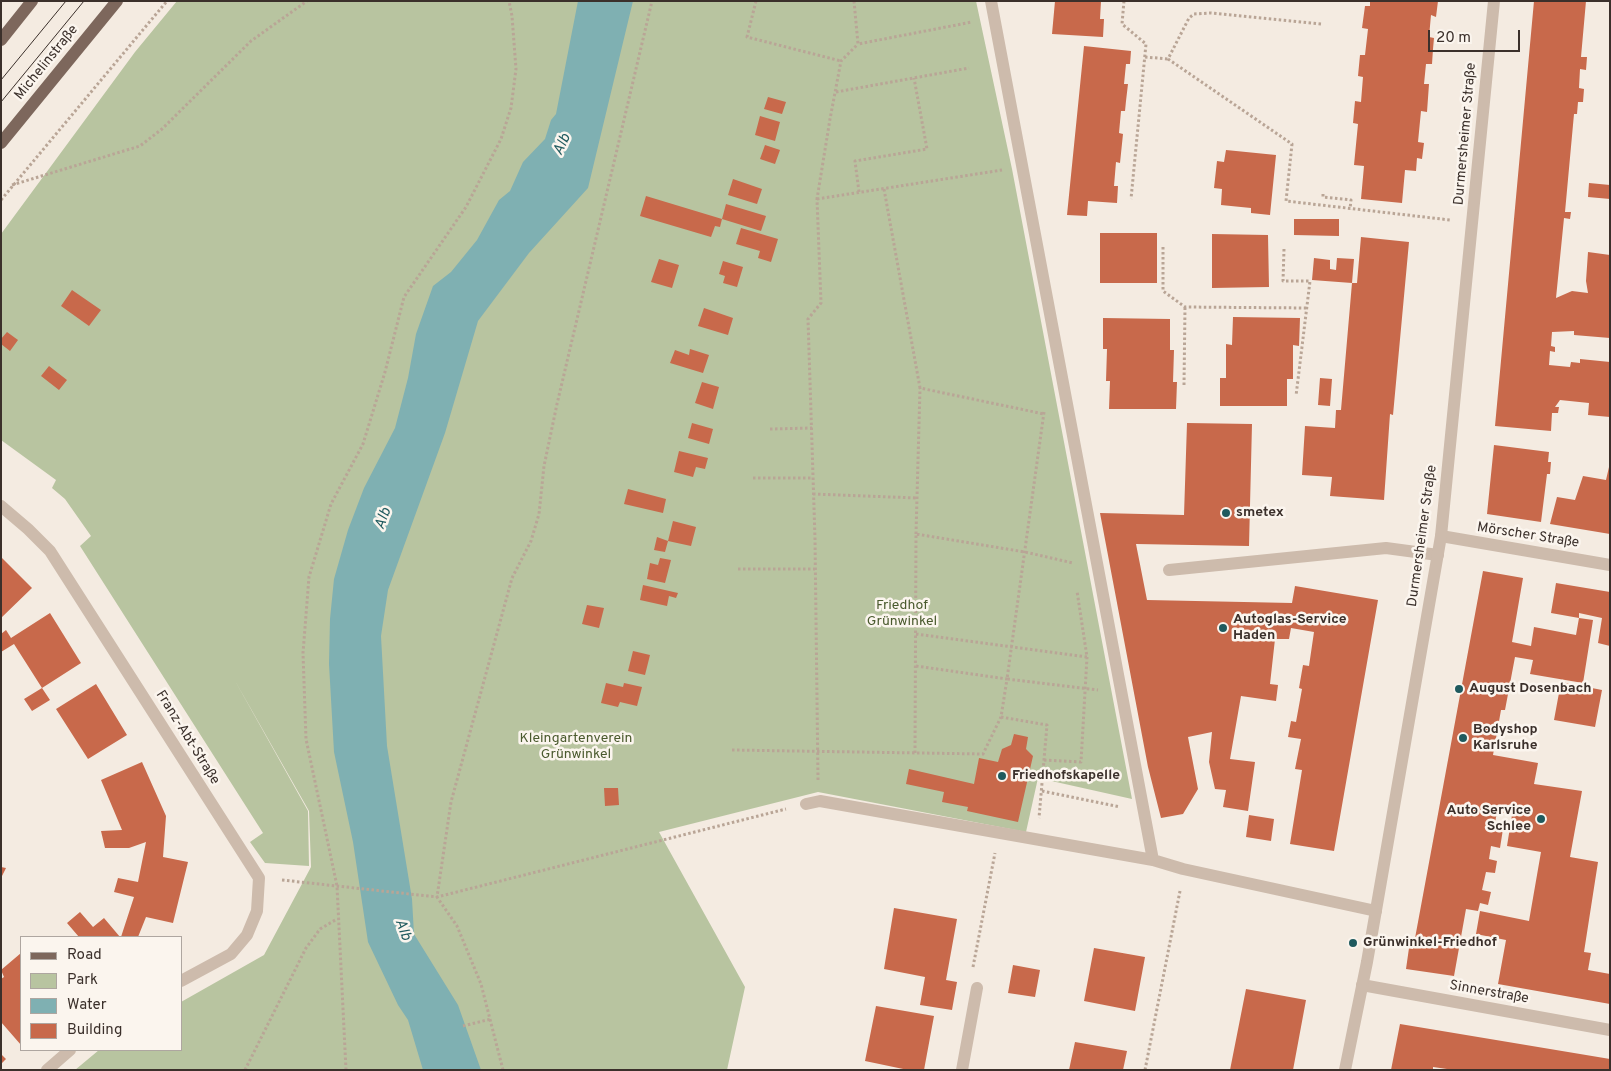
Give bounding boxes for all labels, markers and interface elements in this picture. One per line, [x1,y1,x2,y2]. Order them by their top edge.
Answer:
scale bar [1431,20,1524,52]
street label: Michelinstraße [12,22,82,104]
text: 20 m [1436,29,1471,48]
street label: Durmersheimer Straße [1451,62,1481,206]
water label: Alb [550,131,576,159]
street label: Durmersheimer Straße [1405,464,1441,608]
place label: smetex [1236,505,1284,521]
water label: Alb [372,506,396,532]
marker: smetex [1220,507,1232,519]
street label: Mörscher Straße [1476,520,1580,552]
park label: Friedhof Grünwinkel [867,598,937,630]
place label: Autoglas-Service Haden [1233,612,1347,644]
marker: Autoglas-Service Haden [1217,622,1229,634]
place label: August Dosenbach [1469,681,1592,697]
marker: August Dosenbach [1453,683,1465,695]
street label: Franz-Abt-Straße [151,688,223,788]
place label: Bodyshop Karlsruhe [1473,722,1538,754]
park label: Kleingartenverein Grünwinkel [520,731,632,764]
marker: Bodyshop Karlsruhe [1457,732,1469,744]
place label: Friedhofskapelle [1012,768,1120,784]
marker: Friedhofskapelle [996,770,1008,782]
place label: Auto Service Schlee [1447,803,1531,836]
marker: Auto Service Schlee [1535,813,1547,825]
water label: Alb [390,917,414,943]
place label: Grünwinkel-Friedhof [1363,935,1497,951]
legend [20,936,182,1051]
marker: Grünwinkel-Friedhof [1347,937,1359,949]
text: Road [67,946,102,965]
text: Park [67,971,98,990]
street label: Sinnerstraße [1448,978,1530,1008]
text: Water [67,996,106,1015]
text: Building [67,1021,122,1040]

